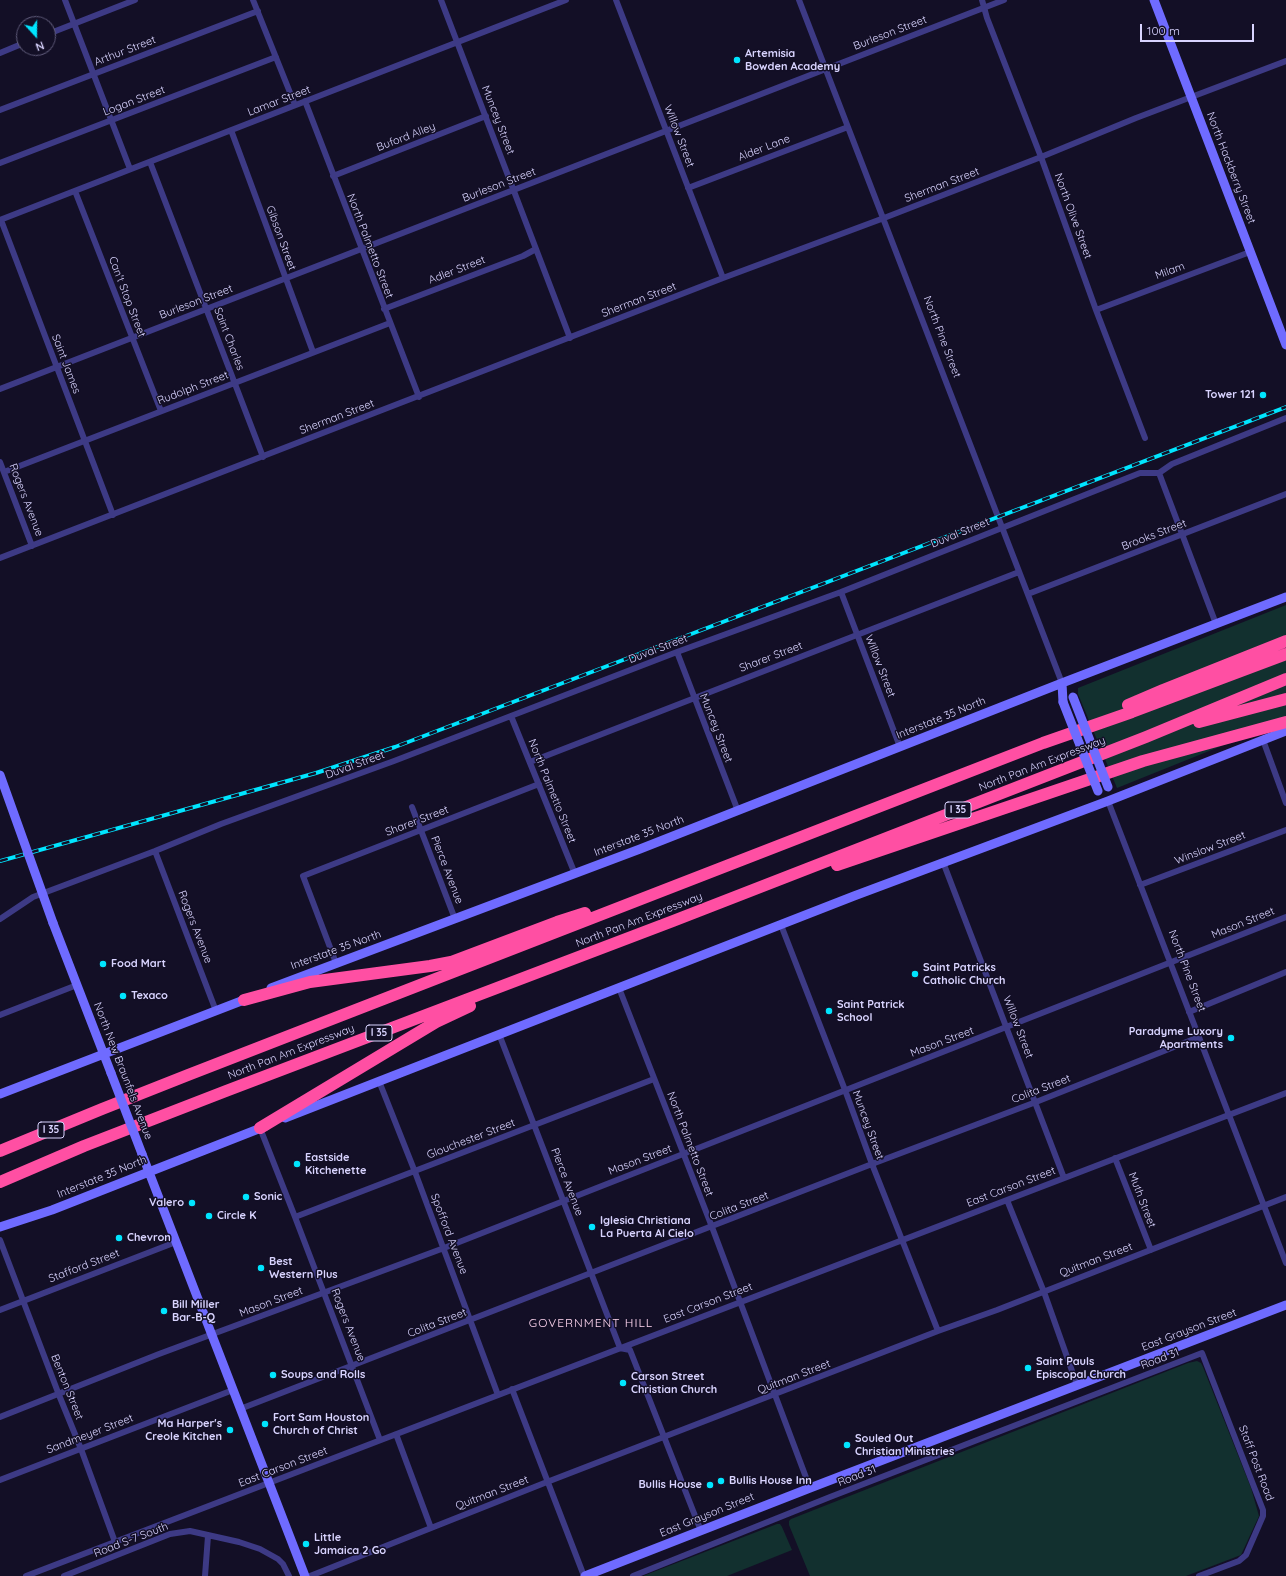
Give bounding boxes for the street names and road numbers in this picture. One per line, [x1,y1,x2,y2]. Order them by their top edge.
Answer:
street label: Burleson Street [851,13,929,53]
street label: Arthur Street [92,33,158,69]
street label: Logan Street [101,83,167,119]
street label: Lamar Street [246,83,312,119]
street label: Muncey Street [479,84,517,156]
street label: Willow Street [661,103,697,169]
street label: North Hackberry Street [1204,110,1258,226]
street label: Buford Alley [375,120,437,154]
street label: Alder Lane [736,132,792,164]
street label: Burleson Street [460,165,538,205]
street label: Sherman Street [903,165,981,205]
street label: North Olive Street [1051,171,1095,261]
street label: North Palmetto Street [344,192,396,300]
street label: Gibson Street [263,204,299,272]
street label: Adler Street [427,253,487,287]
street label: Can't Stop Street [106,255,148,339]
street label: Milam [1153,260,1187,282]
street label: Sherman Street [600,280,678,320]
street label: Burleson Street [157,282,235,322]
street label: North Pine Street [920,294,964,380]
street label: Saint Charles [211,306,247,372]
street label: Saint James [49,332,83,396]
street label: Rudolph Street [155,368,231,408]
street label: Sherman Street [298,397,376,437]
street label: Rogers Avenue [6,462,46,538]
street label: Duval Street [929,515,991,551]
street label: Brooks Street [1120,517,1188,553]
street label: Duval Street [627,632,689,666]
street label: Willow Street [862,633,898,699]
street label: Sharer Street [738,639,804,675]
street label: Muncey Street [697,692,735,764]
street label: Interstate 35 North [894,694,988,742]
street label: North Pan Am Expressway [977,734,1107,794]
street label: North Palmetto Street [525,737,579,845]
street label: Duval Street [324,748,386,782]
road number: I 35 [945,802,971,818]
street label: Sharer Street [384,803,450,839]
street label: Interstate 35 North [592,813,686,859]
street label: Winslow Street [1173,828,1247,868]
street label: Pierce Avenue [428,834,466,906]
street label: Rogers Avenue [175,889,215,965]
street label: North Pan Am Expressway [574,890,704,950]
street label: Mason Street [1209,904,1277,942]
street label: Interstate 35 North [289,928,383,972]
street label: North Pine Street [1165,928,1209,1014]
street label: Willow Street [1000,994,1036,1060]
street label: North New Braunfels Avenue [91,1001,155,1141]
street label: North Pan Am Expressway [226,1022,356,1082]
street label: Mason Street [908,1024,976,1060]
road number: I 35 [366,1025,392,1041]
street label: Colita Street [1010,1072,1072,1106]
street label: Muncey Street [849,1088,887,1162]
street label: North Palmetto Street [664,1090,716,1198]
street label: Glouchester Street [425,1116,517,1162]
road number: I 35 [38,1122,64,1138]
street label: Mason Street [606,1142,674,1178]
street label: Pierce Avenue [548,1146,586,1218]
street label: Interstate 35 North [55,1153,149,1201]
street label: East Carson Street [965,1164,1057,1210]
street label: Muth Street [1125,1170,1159,1230]
street label: Colita Street [708,1189,770,1223]
street label: Spofford Avenue [428,1192,470,1276]
street label: Quitman Street [1058,1240,1134,1280]
street label: Stafford Street [47,1246,121,1286]
street label: East Carson Street [662,1280,754,1326]
street label: Mason Street [237,1284,305,1320]
street label: Rogers Avenue [328,1287,368,1363]
street label: Colita Street [406,1306,468,1340]
street label: East Grayson Street [1140,1306,1238,1354]
street label: Road 31 [1139,1346,1181,1372]
street label: Benton Street [48,1352,86,1422]
street label: Quitman Street [756,1357,832,1397]
street label: Sandmeyer Street [45,1411,135,1457]
street label: Staff Post Road [1236,1423,1276,1503]
street label: East Carson Street [237,1444,329,1490]
street label: Road 31 [836,1463,878,1489]
street label: Quitman Street [454,1473,530,1513]
street label: East Grayson Street [658,1490,756,1540]
street label: Road S-7 South [92,1520,170,1560]

